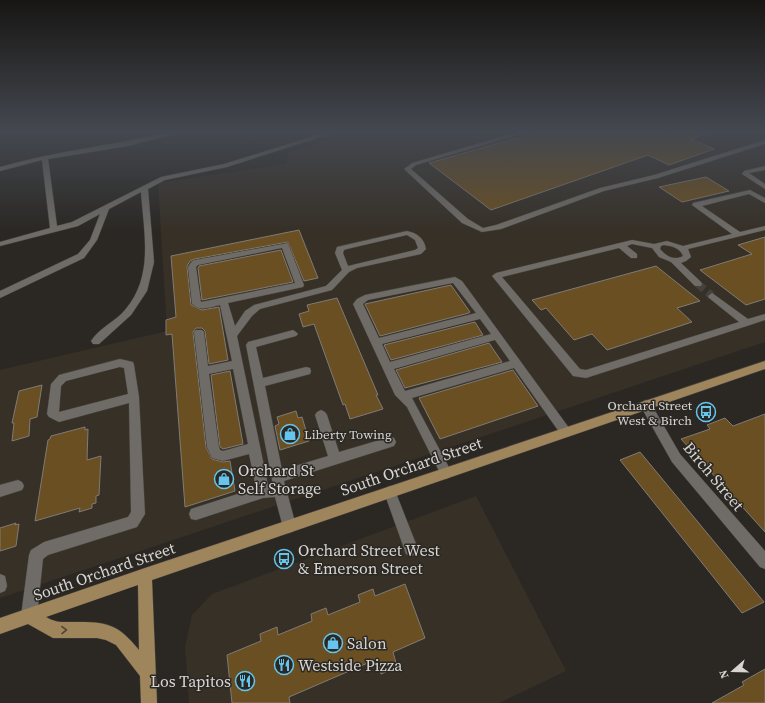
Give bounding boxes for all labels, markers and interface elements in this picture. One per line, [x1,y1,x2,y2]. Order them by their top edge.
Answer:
place label: Orchard Street West & Birch [607,397,693,429]
bus stop icon: Orchard Street West & Birch [695,401,717,423]
shop icon: Liberty Towing [279,423,301,445]
place label: Liberty Towing [304,426,392,443]
street label: South Orchard Street [337,431,486,501]
street label: Birch Street [679,437,750,516]
place label: Orchard St Self Storage [238,459,321,499]
shop icon: Orchard St Self Storage [213,468,235,490]
street label: South Orchard Street [30,536,179,606]
place label: Orchard Street West & Emerson Street [298,539,441,579]
bus stop icon: Orchard Street West & Emerson Street [273,548,295,570]
one-way arrow [61,626,67,634]
shop icon: Salon [322,632,344,654]
place label: Salon [347,632,387,654]
north arrow [713,651,753,691]
restaurant icon: Westside Pizza [273,654,295,676]
place label: Westside Pizza [298,654,403,676]
text: N [716,668,732,681]
place label: Los Tapitos [150,670,231,692]
restaurant icon: Los Tapitos [234,670,256,692]

